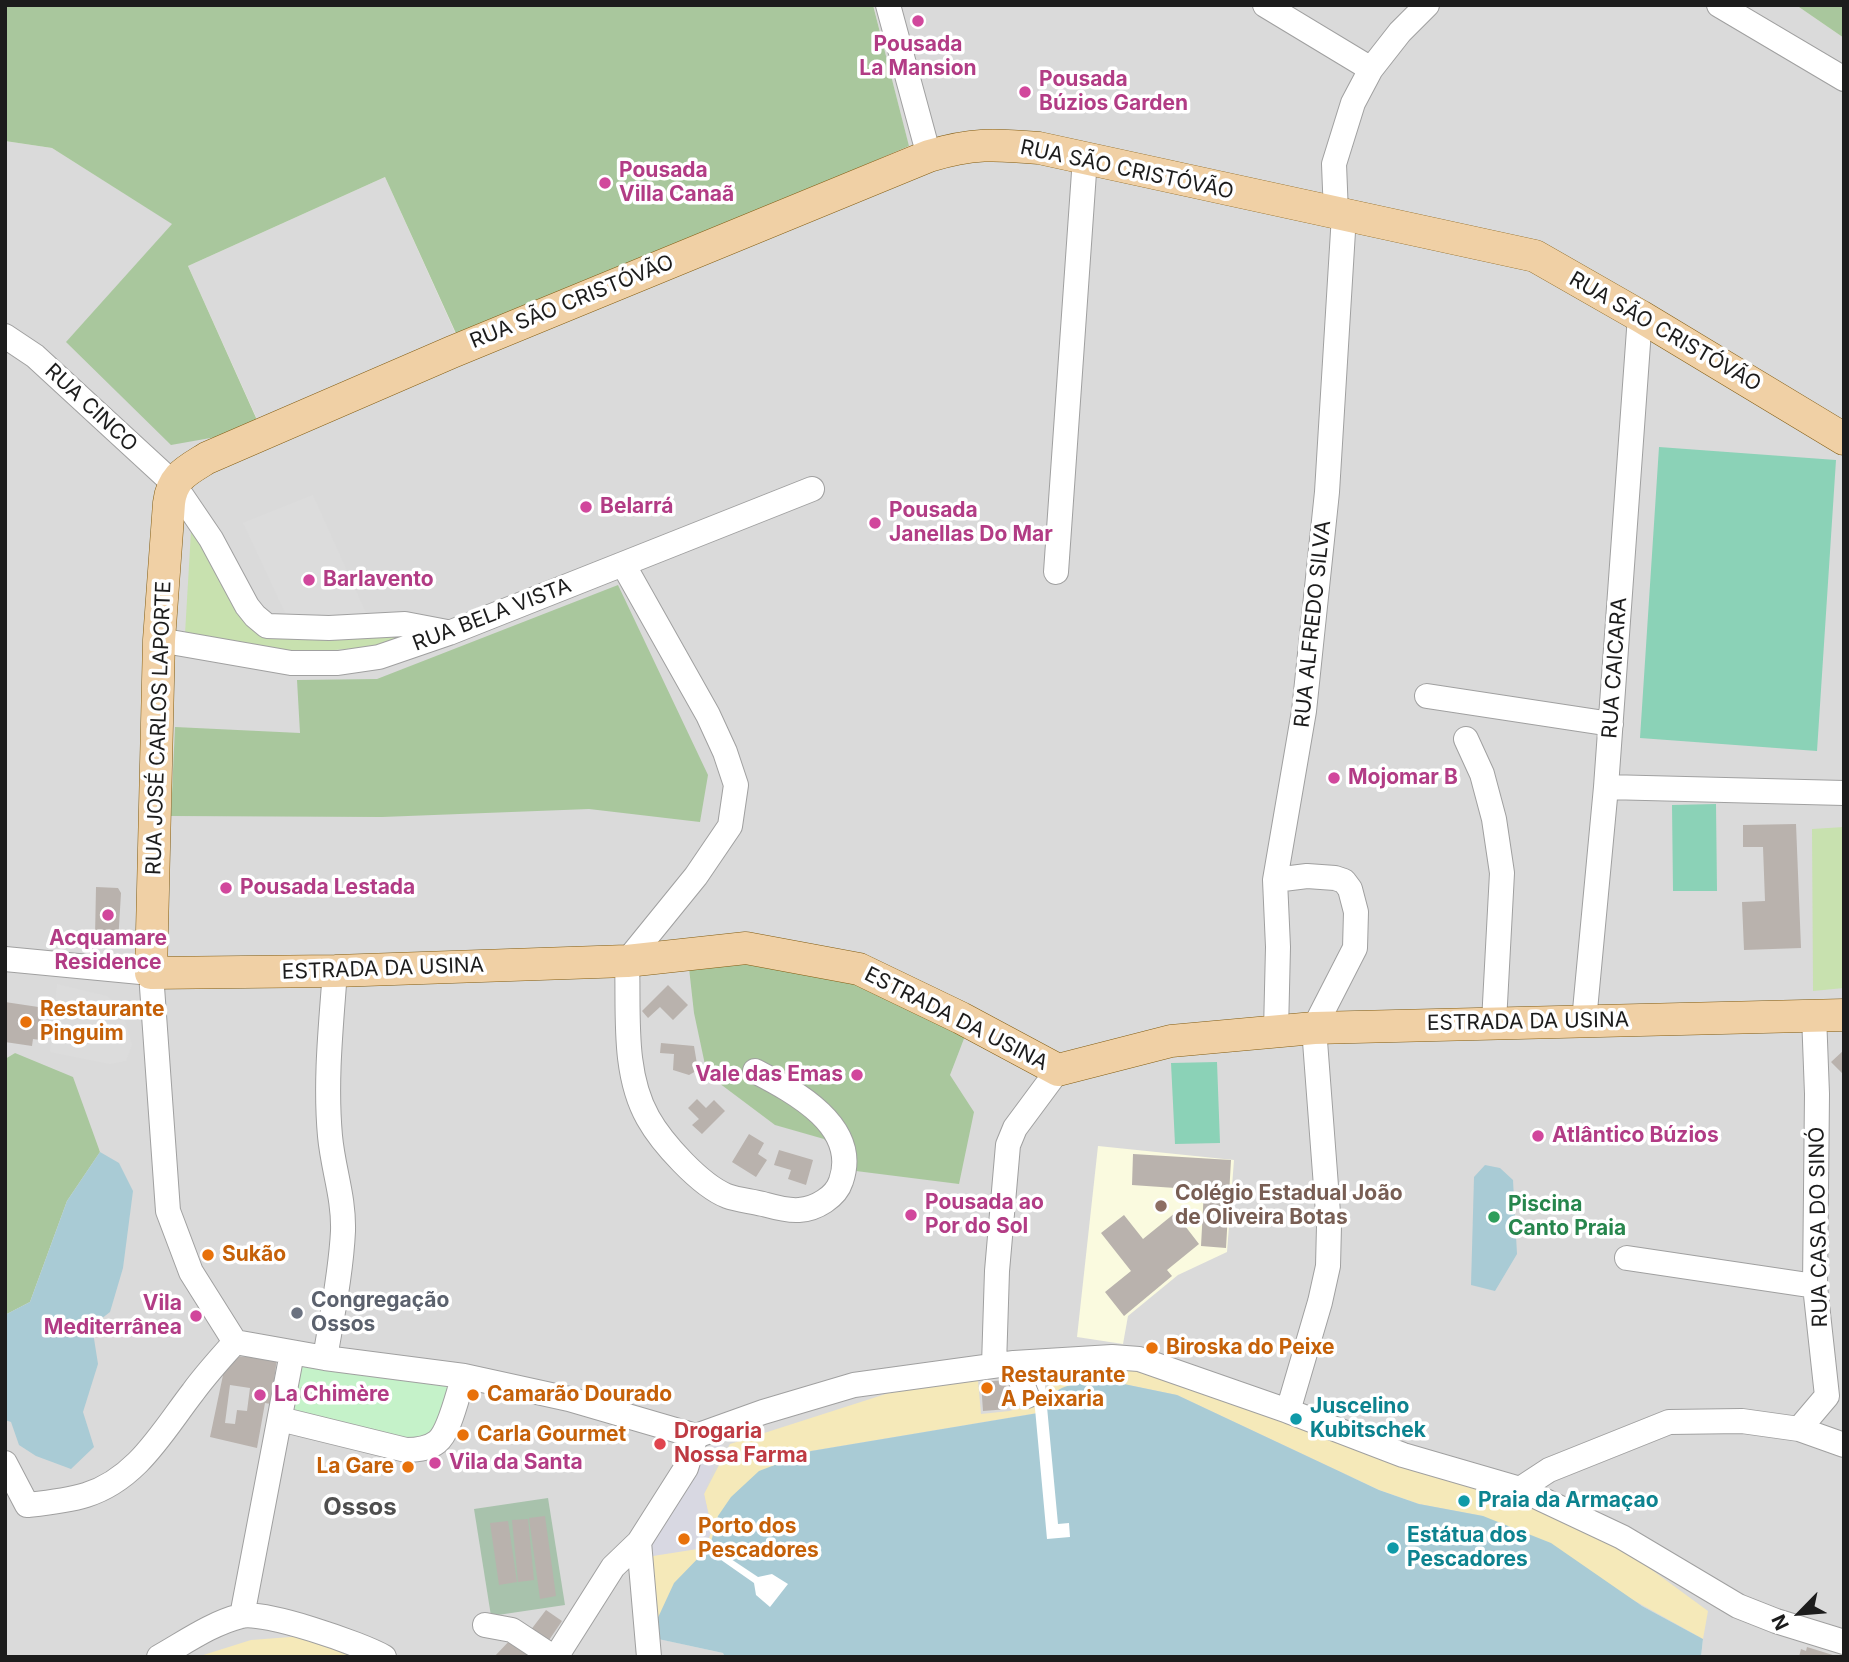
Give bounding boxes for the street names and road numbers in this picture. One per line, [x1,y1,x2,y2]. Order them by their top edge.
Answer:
street label: RUA SÃO CRISTÓVÃO [1018,135,1236,205]
street label: RUA SÃO CRISTÓVÃO [466,250,678,354]
street label: RUA SÃO CRISTÓVÃO [1565,267,1765,397]
street label: RUA CINCO [40,359,142,457]
street label: RUA ALFREDO SILVA [1290,519,1336,729]
street label: RUA BELA VISTA [409,573,575,657]
street label: RUA JOSÉ CARLOS LAPORTE [141,580,177,876]
street label: RUA CAICARA [1597,596,1633,740]
street label: ESTRADA DA USINA [281,953,485,985]
street label: ESTRADA DA USINA [860,962,1052,1076]
street label: ESTRADA DA USINA [1427,1008,1629,1036]
street label: RUA CASA DO SINÓ [1805,1127,1833,1327]

